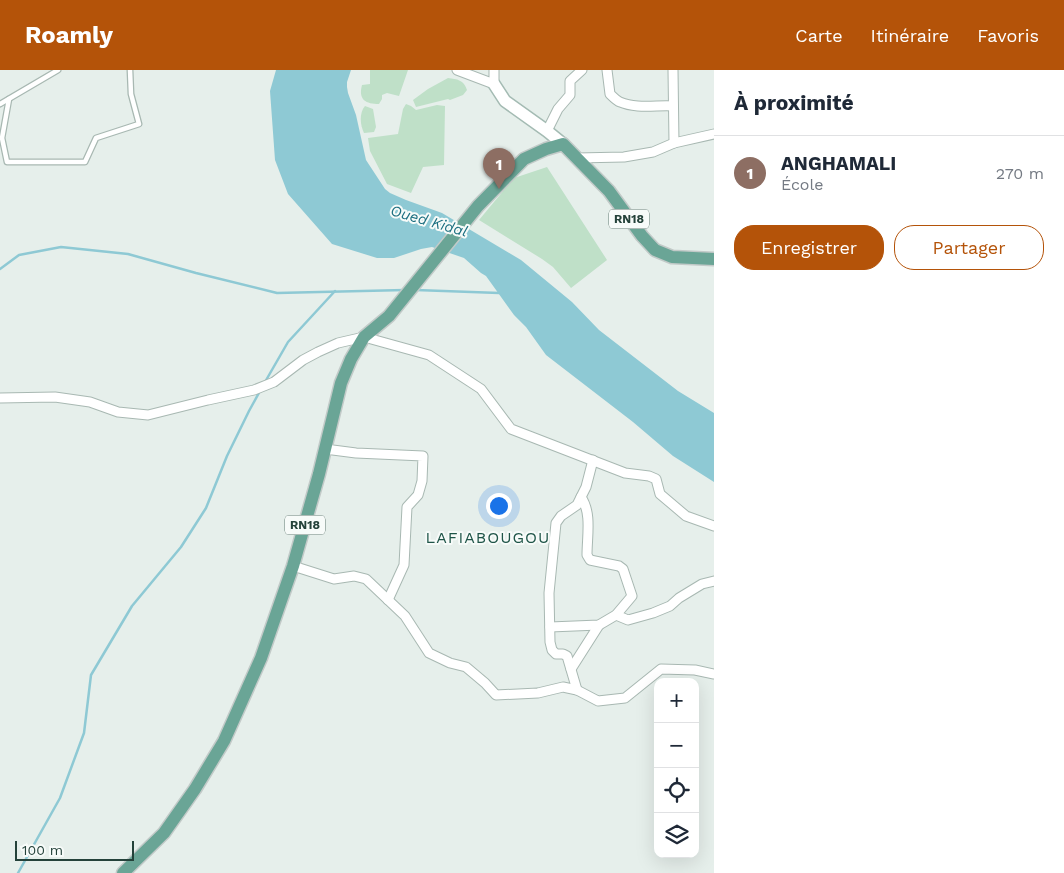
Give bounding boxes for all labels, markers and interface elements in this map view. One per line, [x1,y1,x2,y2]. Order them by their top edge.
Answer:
text: Roamly [25,21,113,49]
text: Carte [795,25,843,46]
text: Itinéraire [871,25,949,46]
text: Favoris [977,25,1039,46]
text: À proximité [734,90,854,115]
pin: 1 [483,148,515,189]
text: ANGHAMALI [781,152,896,175]
text: 1 [747,164,753,183]
text: 270 m [996,164,1044,183]
text: École [781,175,824,194]
water label: Oued Kidal [388,201,470,241]
road number: RN18 [609,210,649,228]
button: Enregistrer [734,225,884,270]
button: Partager [894,225,1044,270]
your location [486,493,512,519]
road number: RN18 [285,516,325,534]
district label: LAFIABOUGOU [426,528,550,547]
map controls [654,678,699,858]
button: + [654,678,699,723]
button: − [654,723,699,768]
button: locate [654,768,699,813]
button: layers [654,813,699,858]
scale bar [15,838,134,861]
text: 100 m [22,842,63,858]

